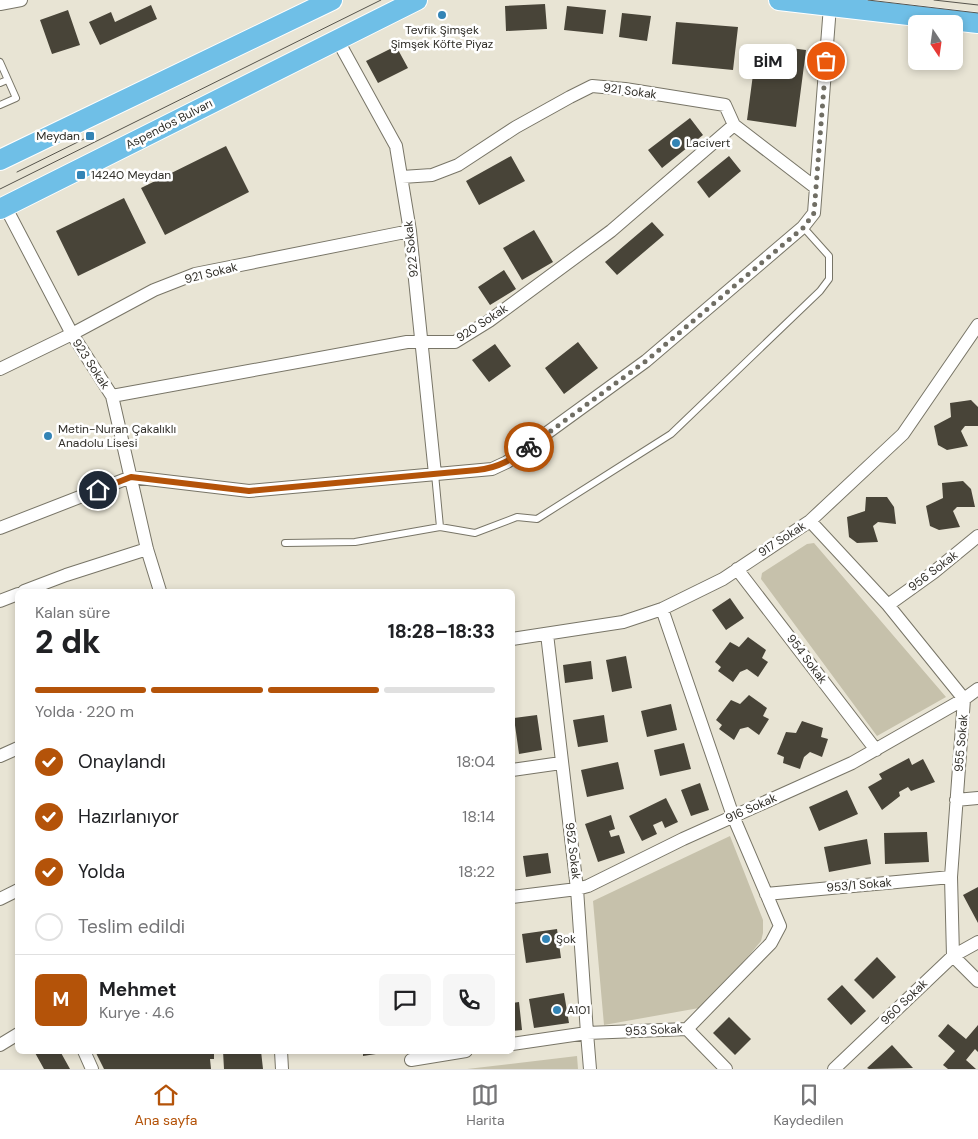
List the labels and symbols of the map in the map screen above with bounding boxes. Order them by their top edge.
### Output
marker: Tevfik Şimşek Şimşek Köfte Piyaz [436,9,448,21]
north arrow [908,15,962,70]
place label: Tevfik Şimşek Şimşek Köfte Piyaz [391,22,493,52]
pin [805,40,847,82]
callout: BİM [738,44,796,78]
street label: 921 Sokak [602,79,658,103]
street label: Aspendos Bulvarı [123,95,215,153]
place label: Meydan [36,128,80,144]
marker: Meydan [84,130,96,142]
place label: Lacivert [686,135,731,151]
marker: Lacivert [670,137,682,149]
place label: 14240 Meydan [91,167,171,183]
marker: 14240 Meydan [75,169,87,181]
street label: 922 Sokak [400,220,422,278]
street label: 921 Sokak [183,259,239,287]
street label: 920 Sokak [453,300,511,346]
street label: 923 Sokak [69,336,113,392]
place label: Metin-Nuran Çakalıklı Anadolu Lisesi [58,421,176,451]
courier [504,422,554,472]
marker: Metin-Nuran Çakalıklı Anadolu Lisesi [42,430,54,442]
pin [77,469,119,511]
street label: 917 Sokak [755,518,809,560]
street label: 956 Sokak [905,547,961,595]
street label: 954 Sokak [783,631,831,687]
street label: 955 Sokak [951,713,971,773]
street label: 916 Sokak [723,790,779,826]
street label: 952 Sokak [562,822,584,880]
street label: 953/1 Sokak [826,874,892,896]
place label: Şok [556,931,576,947]
marker: Şok [540,933,552,945]
street label: 960 Sokak [877,976,931,1028]
place label: A101 [567,1002,590,1018]
marker: A101 [551,1004,563,1016]
street label: 953 Sokak [625,1020,683,1040]

